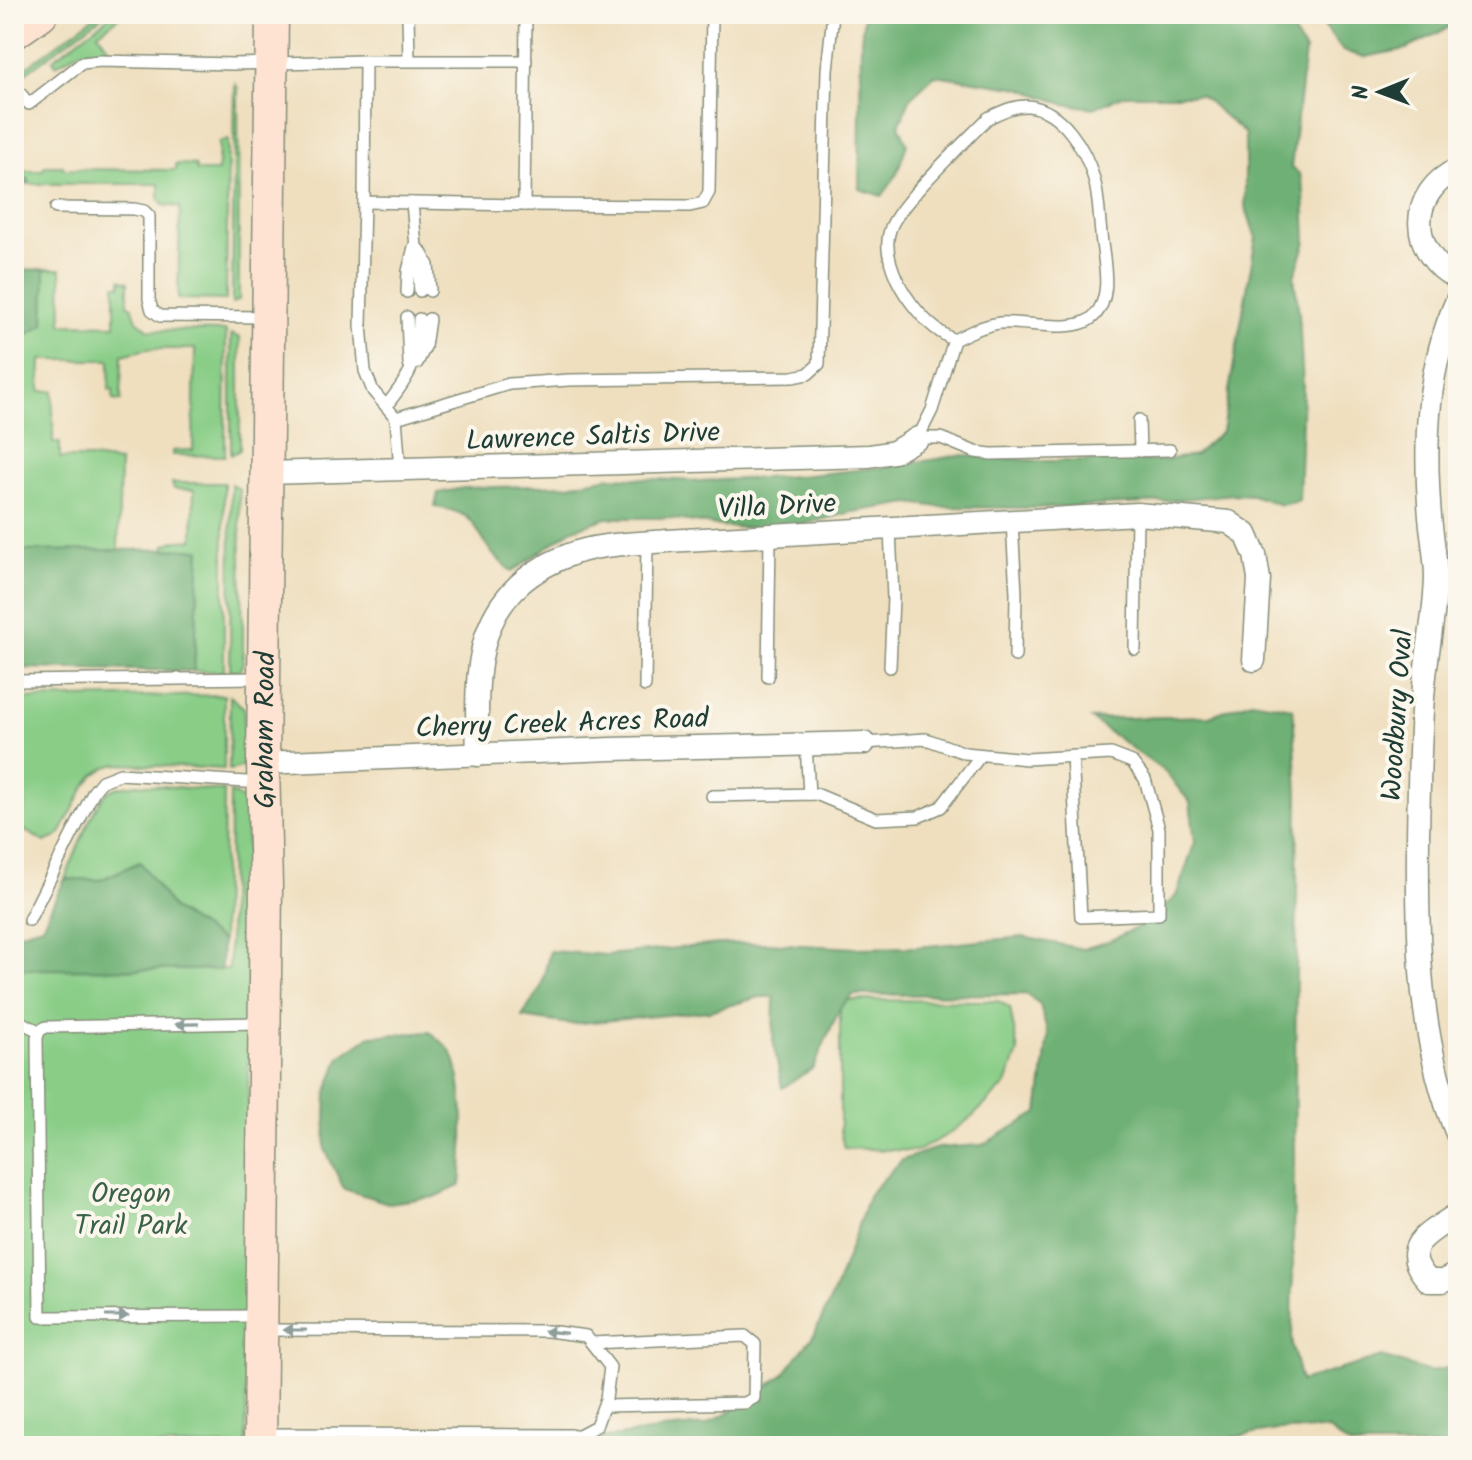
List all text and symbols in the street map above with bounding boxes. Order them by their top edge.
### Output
north arrow [1340,52,1420,132]
text: N [1345,85,1380,100]
street label: Lawrence Saltis Drive [465,411,721,464]
street label: Villa Drive [717,482,838,533]
street label: Woodbury Oval [1370,628,1427,803]
street label: Graham Road [243,650,289,809]
street label: Cherry Creek Acres Road [415,697,711,752]
one-way arrow [174,1018,199,1030]
park label: Oregon Trail Park [75,1172,188,1249]
one-way arrow [105,1310,130,1322]
one-way arrow [282,1324,307,1336]
one-way arrow [542,1326,567,1339]

